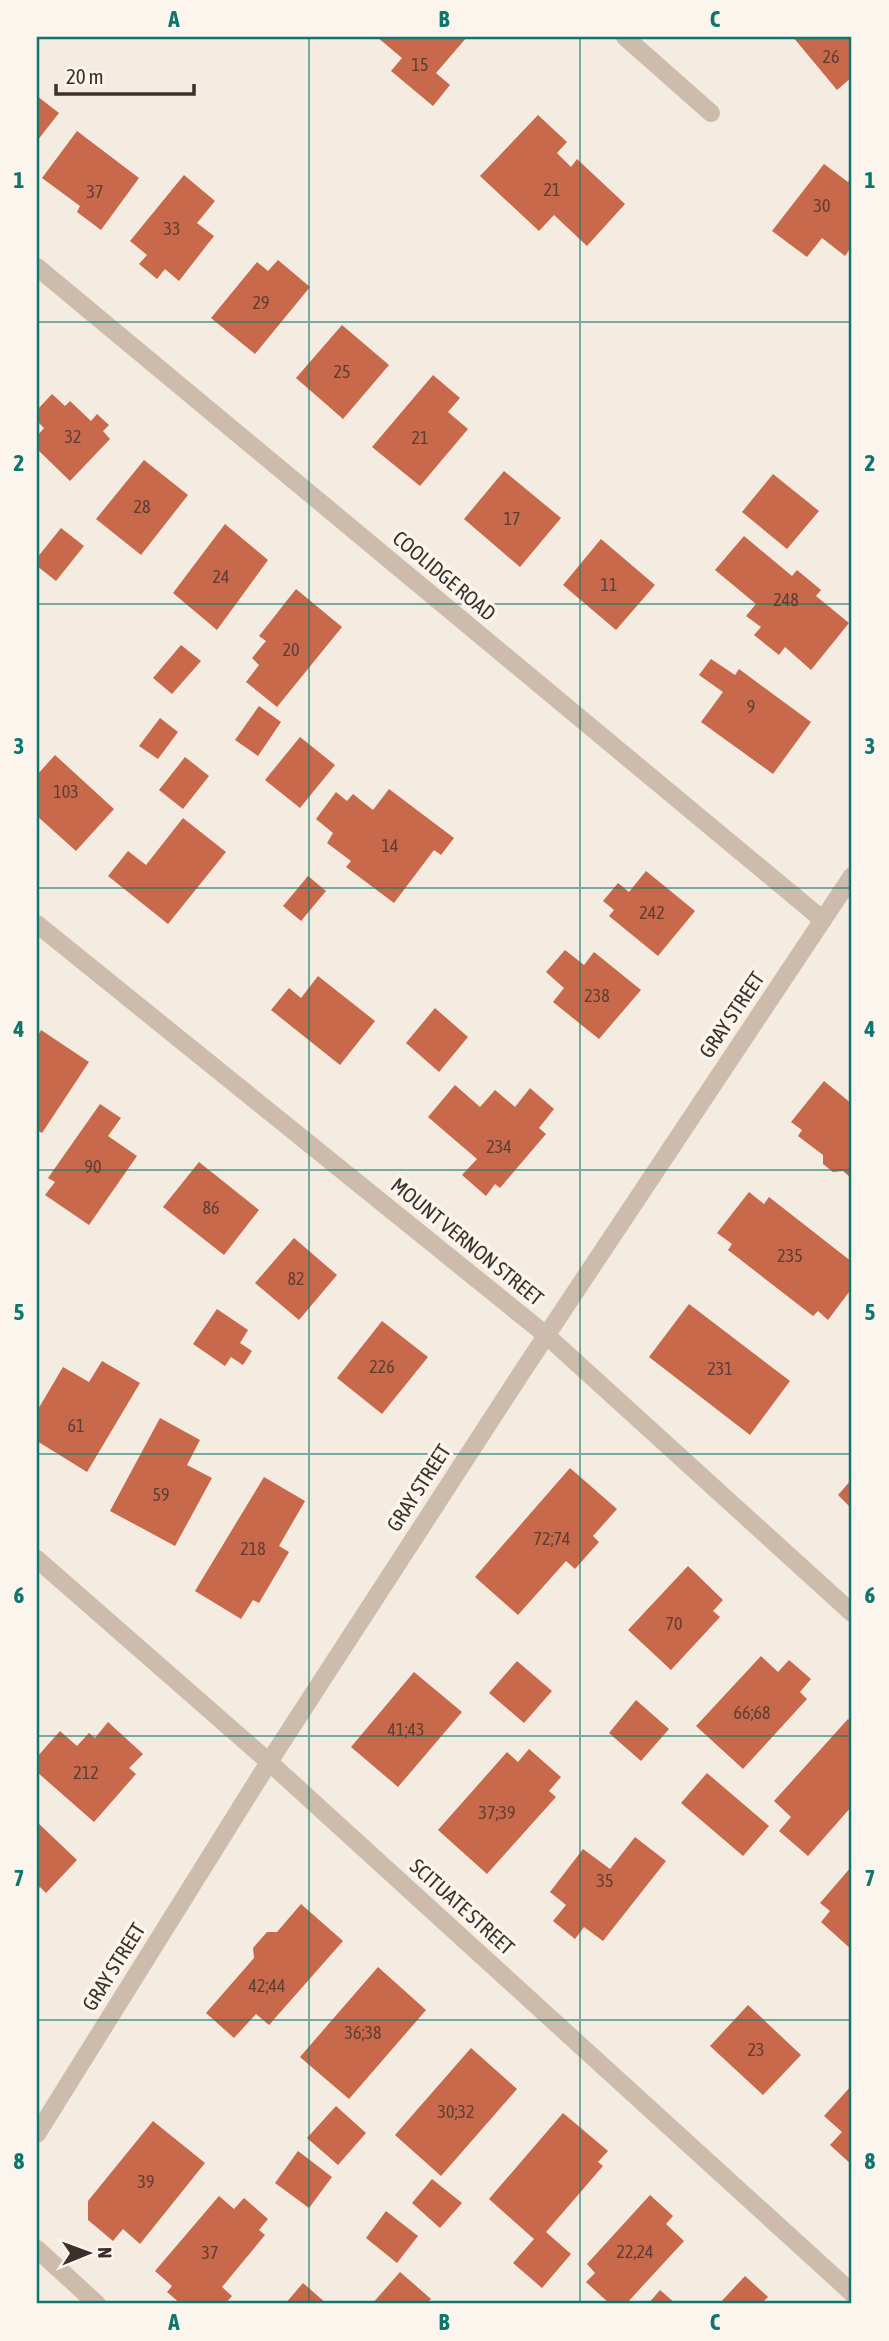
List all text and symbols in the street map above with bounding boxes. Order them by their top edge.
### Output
text: A [167,6,180,32]
text: B [439,6,450,32]
text: C [710,6,721,32]
house number: 26 [823,46,839,67]
scale bar [56,52,194,96]
house number: 15 [412,54,428,75]
text: 20 m [66,64,104,88]
text: 1 [14,167,25,193]
text: 1 [865,167,876,193]
house number: 21 [544,179,560,200]
house number: 37 [87,181,103,202]
house number: 30 [814,195,830,216]
house number: 33 [164,218,180,239]
house number: 29 [253,292,269,313]
house number: 25 [334,361,350,382]
house number: 32 [65,426,81,447]
house number: 21 [412,427,428,448]
text: 2 [14,450,24,476]
text: 2 [865,450,875,476]
house number: 28 [134,496,150,517]
house number: 17 [504,508,520,529]
street label: COOLIDGE ROAD [389,525,501,625]
house number: 24 [213,566,229,587]
house number: 11 [601,574,617,595]
house number: 248 [773,589,799,610]
house number: 20 [283,639,299,660]
house number: 9 [747,696,755,717]
text: 3 [14,733,24,759]
text: 3 [865,733,875,759]
house number: 103 [53,781,79,802]
house number: 14 [382,835,398,856]
house number: 242 [639,902,665,923]
street label: GRAY STREET [694,967,769,1062]
house number: 238 [584,985,610,1006]
text: 4 [13,1016,25,1042]
text: 4 [864,1016,876,1042]
house number: 234 [486,1136,512,1157]
house number: 90 [85,1156,101,1177]
street label: MOUNT VERNON STREET [387,1173,548,1310]
house number: 86 [203,1197,219,1218]
house number: 235 [777,1245,803,1266]
house number: 82 [288,1268,304,1289]
text: 5 [14,1299,25,1325]
text: 5 [865,1299,876,1325]
house number: 226 [369,1356,395,1377]
house number: 231 [707,1358,733,1379]
house number: 61 [68,1415,84,1436]
street label: GRAY STREET [381,1440,455,1535]
house number: 59 [153,1484,169,1505]
house number: 72;74 [533,1528,571,1549]
house number: 218 [240,1538,266,1559]
text: 6 [14,1582,25,1608]
text: 6 [865,1582,876,1608]
house number: 70 [666,1613,682,1634]
house number: 66;68 [733,1702,771,1723]
house number: 41;43 [387,1719,425,1740]
house number: 212 [73,1762,99,1783]
house number: 37;39 [478,1802,516,1823]
street label: SCITUATE STREET [406,1853,520,1959]
text: 7 [14,1865,24,1891]
text: 7 [865,1865,875,1891]
house number: 35 [597,1870,613,1891]
street label: GRAY STREET [77,1918,149,2015]
house number: 42;44 [248,1975,286,1996]
house number: 36;38 [344,2022,382,2043]
house number: 23 [748,2039,764,2060]
house number: 30;32 [437,2101,475,2122]
text: 8 [14,2148,25,2174]
text: 8 [865,2148,876,2174]
house number: 39 [138,2171,154,2192]
north arrow [52,2218,122,2288]
house number: 22,24 [616,2241,654,2262]
house number: 37 [202,2242,218,2263]
text: N [94,2247,116,2259]
text: A [167,2309,180,2335]
text: B [439,2309,450,2335]
text: C [710,2309,721,2335]

